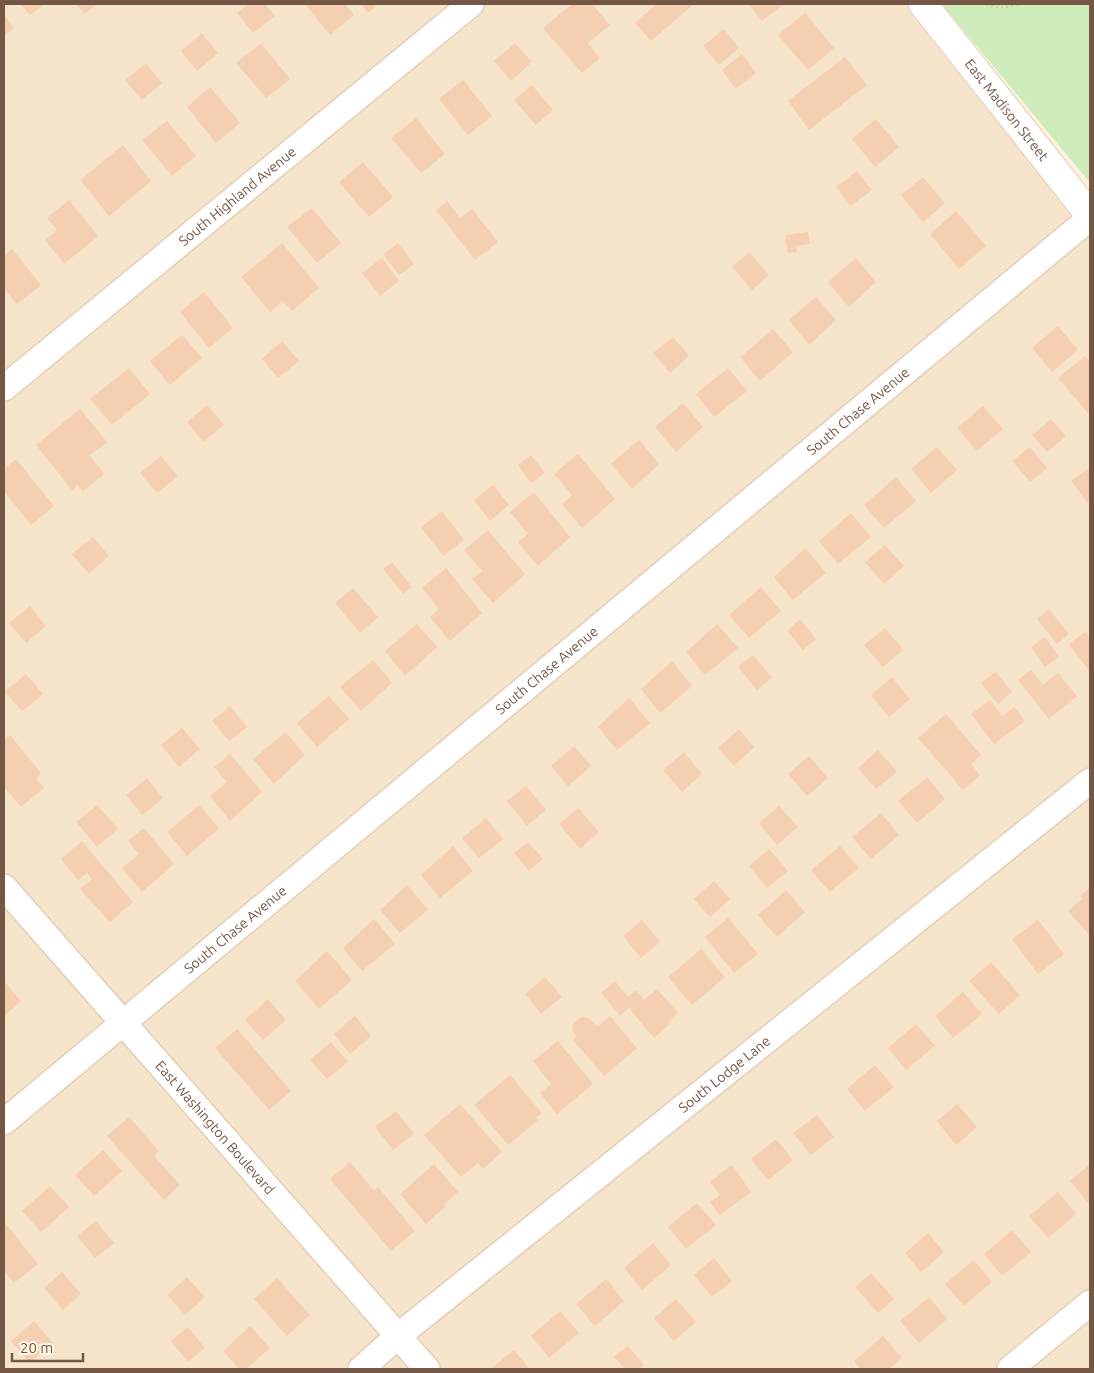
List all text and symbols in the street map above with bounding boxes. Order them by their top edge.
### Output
street label: East Madison Street [962,56,1052,164]
street label: South Highland Avenue [175,143,299,249]
street label: South Chase Avenue [803,364,912,458]
street label: South Chase Avenue [492,623,601,718]
street label: South Chase Avenue [181,882,290,977]
street label: South Lodge Lane [675,1033,773,1116]
street label: East Washington Boulevard [152,1058,278,1198]
scale bar [12,1330,84,1362]
text: 20 m [20,1339,53,1356]

